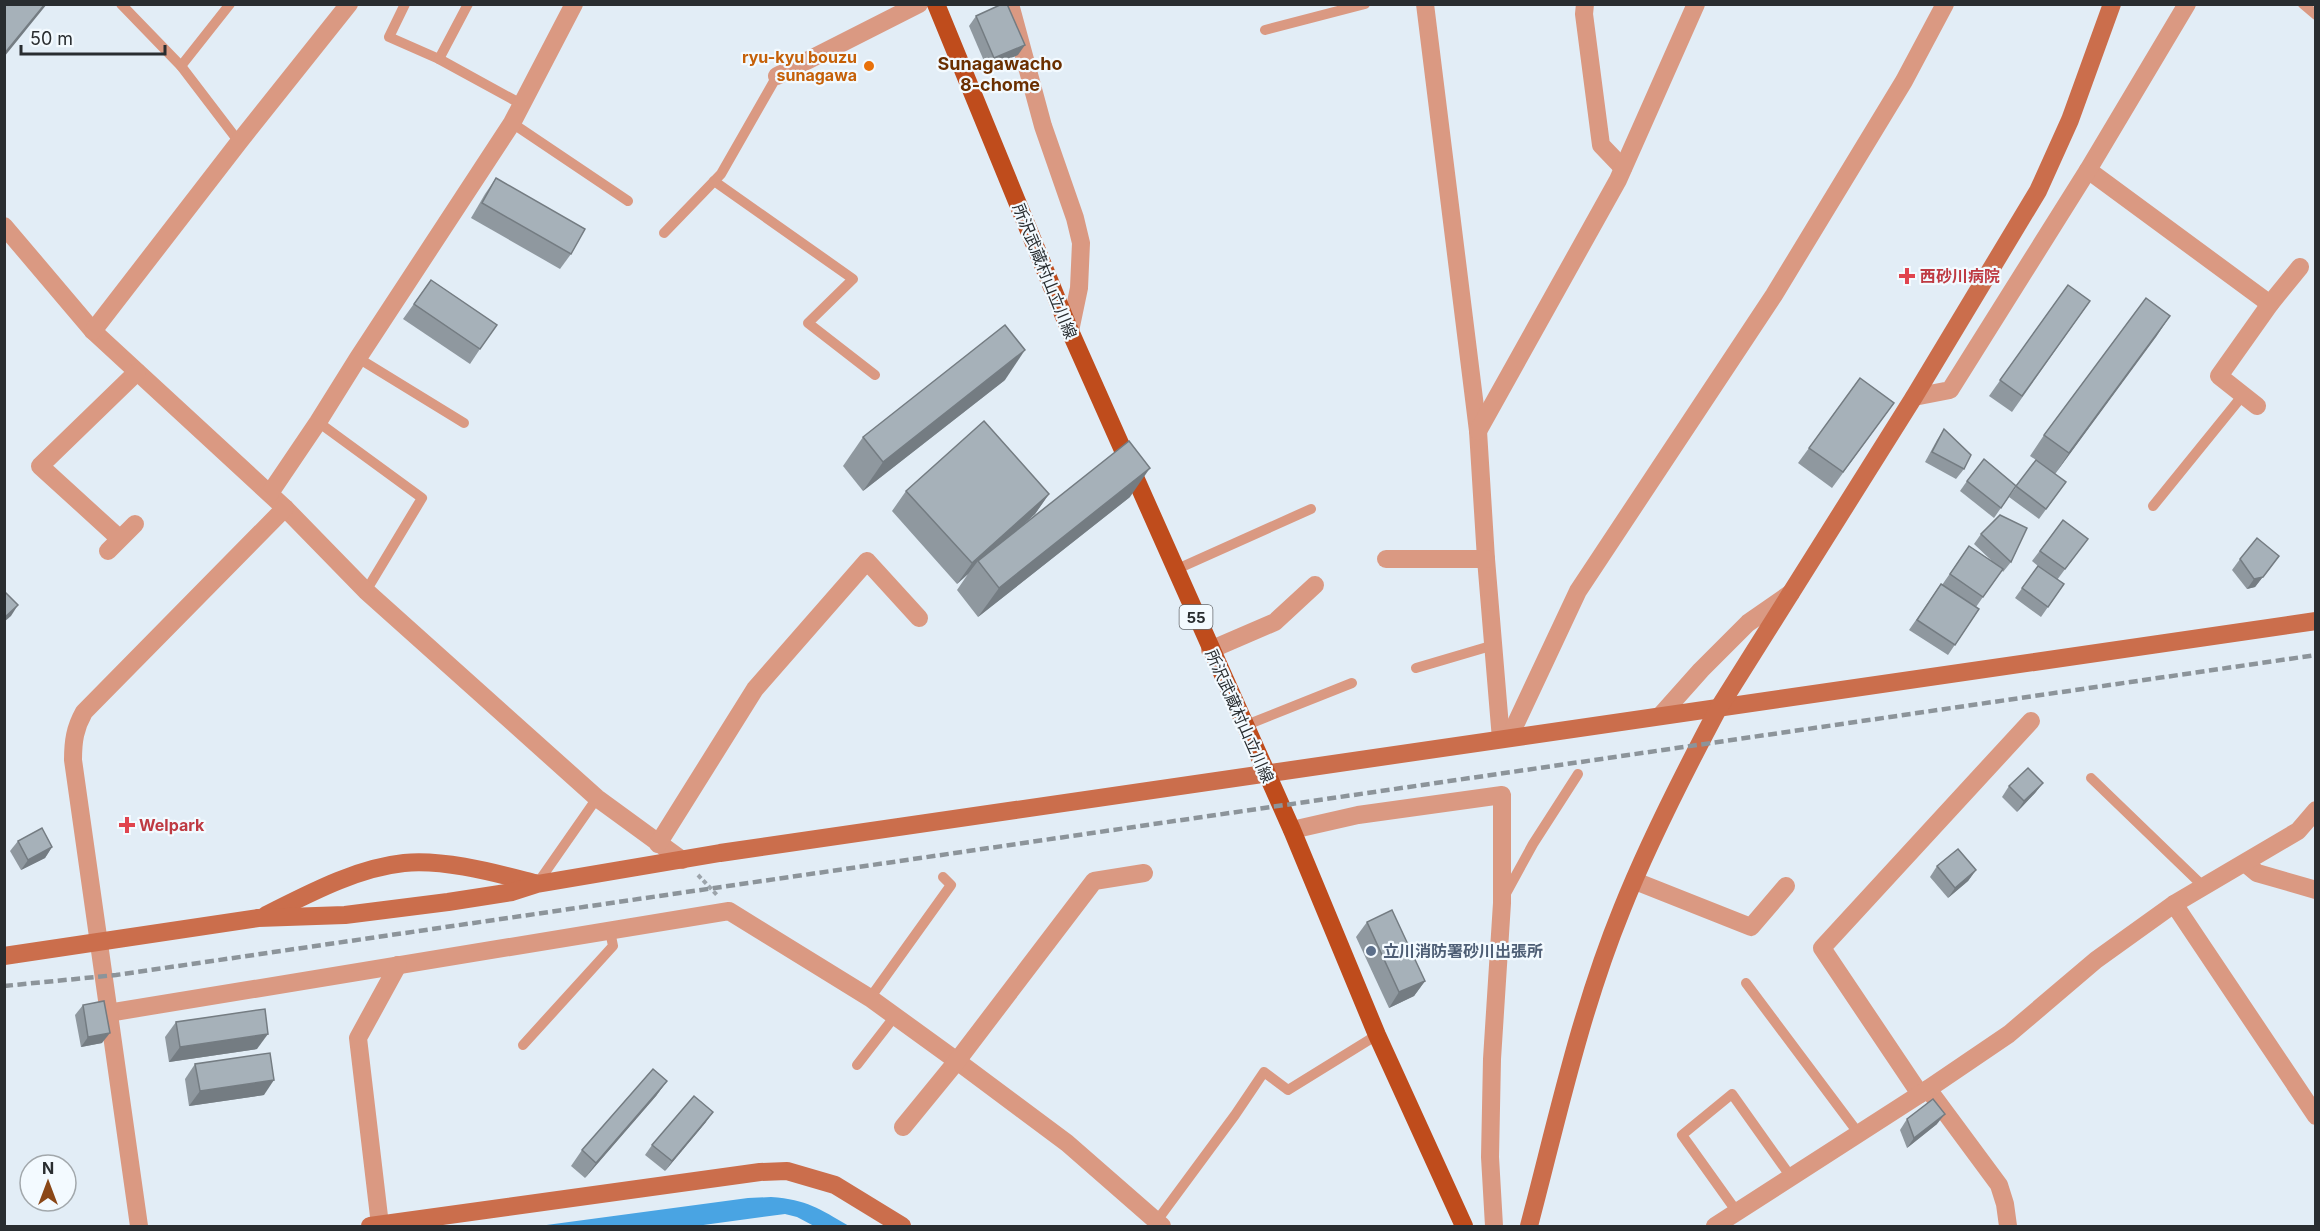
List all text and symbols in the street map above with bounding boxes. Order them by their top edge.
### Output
scale bar [21,18,165,56]
text: 50 m [30,28,73,49]
place label: ryu-kyu bouzu sunagawa [742,47,857,85]
district label: Sunagawacho 8-chome [937,53,1063,95]
marker: ryu-kyu bouzu sunagawa [862,59,876,73]
street label: 所沢武蔵村山立川線 [1009,200,1081,342]
place label: 西砂川病院 [1920,266,2000,286]
marker: 西砂川病院 [1898,267,1916,285]
road number: 55 [1180,605,1212,629]
street label: 所沢武蔵村山立川線 [1202,646,1278,786]
place label: Welpark [139,815,205,835]
marker: Welpark [120,818,134,832]
place label: 立川消防署砂川出張所 [1383,941,1543,961]
marker: 立川消防署砂川出張所 [1364,944,1378,958]
north arrow [18,1153,78,1213]
text: N [42,1158,54,1178]

